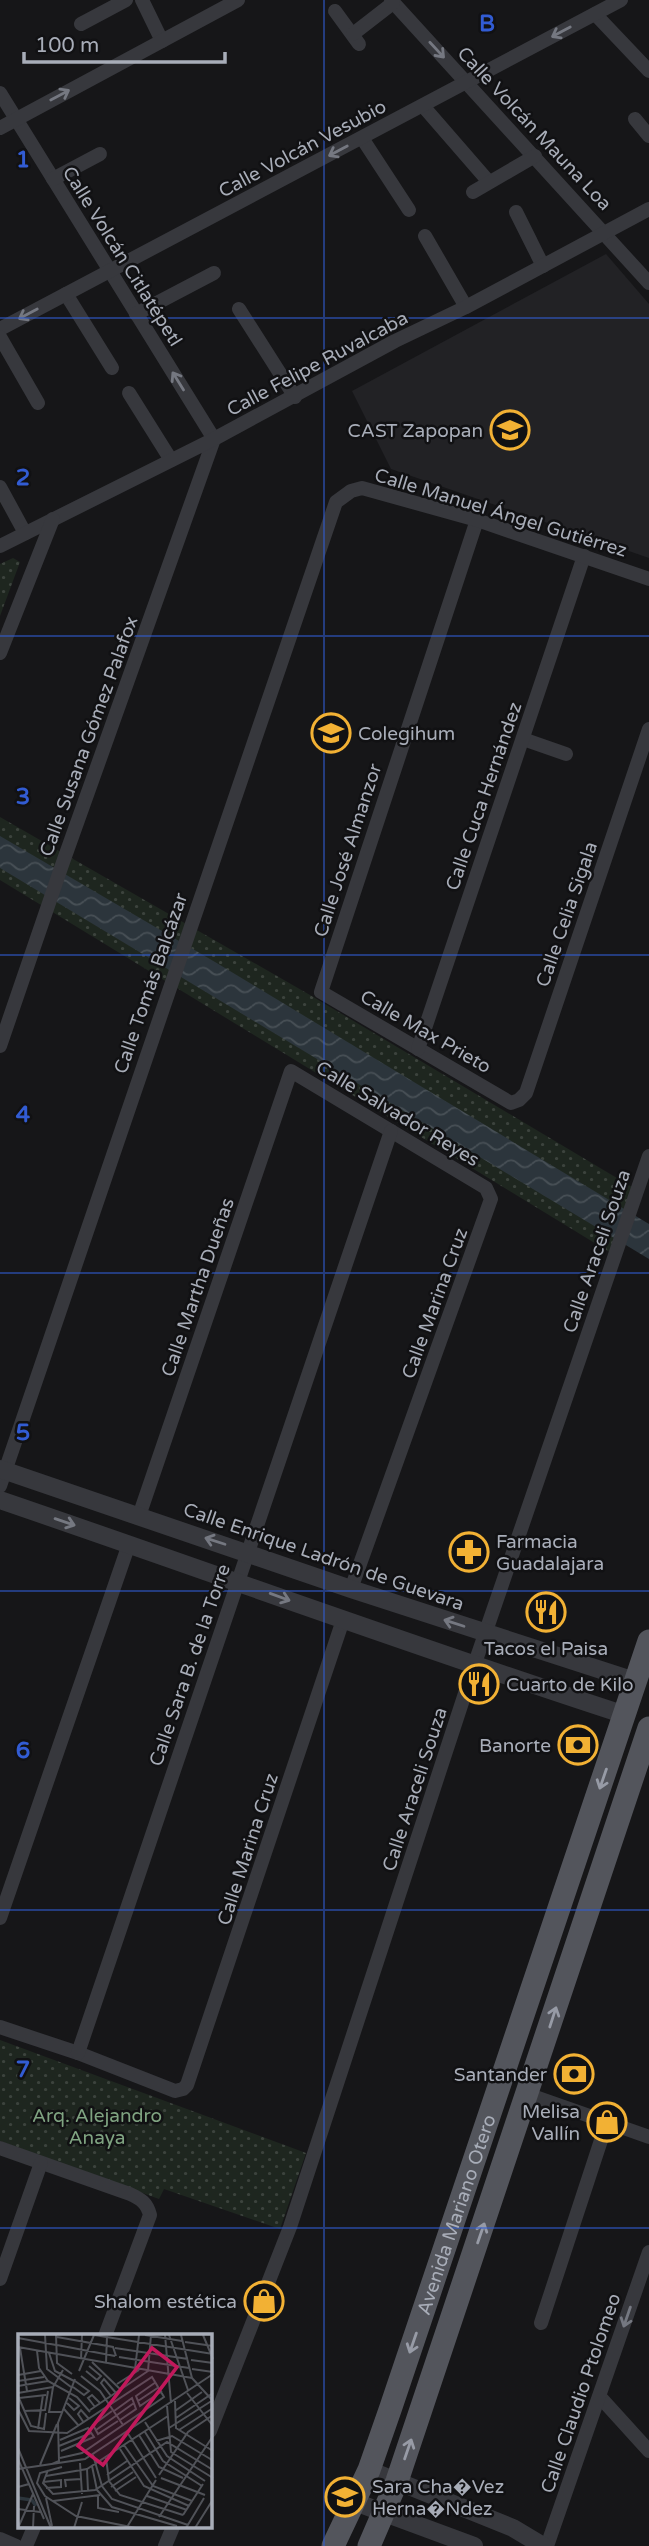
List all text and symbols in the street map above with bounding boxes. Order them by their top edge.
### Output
text: B [479,10,495,38]
scale bar [24,21,226,65]
one-way arrow [551,26,571,40]
text: 100 m [35,33,99,58]
one-way arrow [429,41,445,59]
street label: Calle Volcán Mauna Loa [453,42,616,215]
one-way arrow [49,88,70,102]
street label: Calle Volcán Vesubio [215,95,390,202]
one-way arrow [328,144,349,158]
text: 1 [16,146,30,174]
street label: Calle Volcán Citlatépetl [58,163,187,350]
one-way arrow [19,307,39,321]
street label: Calle Felipe Ruvalcaba [223,307,412,421]
one-way arrow [170,372,184,392]
school or university icon: CAST Zapopan [489,409,531,451]
place label: CAST Zapopan [348,420,483,442]
street label: Calle Manuel Ángel Gutiérrez [372,463,630,562]
text: 2 [16,464,30,492]
street label: Calle Susana Gómez Palafox [35,613,143,859]
street label: Calle Cuca Hernández [441,699,526,893]
school or university icon: Colegihum [310,712,352,754]
place label: Colegihum [358,723,455,745]
street label: Calle José Almanzor [310,760,387,940]
text: 3 [16,783,30,811]
street label: Calle Celia Sigala [532,839,602,990]
street label: Calle Tomás Balcázar [110,889,192,1077]
street label: Calle Max Prieto [356,985,495,1078]
street label: Calle Salvador Reyes [312,1056,483,1171]
text: 4 [16,1101,31,1129]
street label: Calle Araceli Souza [559,1167,635,1336]
street label: Calle Martha Dueñas [157,1195,239,1380]
street label: Calle Marina Cruz [397,1225,472,1382]
text: 5 [16,1419,30,1447]
street label: Calle Enrique Ladrón de Guevara [180,1498,467,1615]
one-way arrow [53,1517,75,1529]
pharmacy icon: Farmacia Guadalajara [448,1531,490,1573]
place label: Farmacia Guadalajara [496,1531,604,1575]
one-way arrow [205,1534,227,1546]
street label: Calle Sara B. de la Torre [145,1561,235,1769]
one-way arrow [268,1591,290,1604]
restaurant icon: Tacos el Paisa [525,1591,567,1633]
one-way arrow [443,1615,465,1628]
place label: Tacos el Paisa [484,1638,608,1660]
restaurant icon: Cuarto de Kilo [458,1663,500,1705]
place label: Cuarto de Kilo [506,1674,634,1696]
street label: Calle Araceli Souza [378,1704,452,1874]
bank icon: Banorte [557,1724,599,1766]
place label: Banorte [479,1735,551,1757]
text: 6 [16,1737,30,1765]
one-way arrow [596,1768,608,1790]
street label: Calle Marina Cruz [213,1770,283,1928]
one-way arrow [548,2007,560,2029]
bank icon: Santander [553,2053,595,2095]
text: 7 [16,2056,30,2084]
place label: Santander [454,2064,548,2086]
place label: Melisa Vallín [522,2101,580,2145]
shop icon: Melisa Vallín [586,2101,628,2143]
park label: Arq. Alejandro Anaya [32,2105,162,2149]
street label: Avenida Mariano Otero [413,2112,501,2318]
one-way arrow [475,2222,488,2244]
shop icon: Shalom estética [243,2280,285,2322]
place label: Shalom estética [94,2291,237,2313]
street label: Calle Claudio Ptolomeo [536,2291,626,2496]
one-way arrow [620,2306,633,2328]
one-way arrow [406,2332,419,2354]
inset map [18,2334,212,2528]
one-way arrow [403,2438,415,2460]
school or university icon: Sara Cha�Vez Herna�Ndez [324,2476,366,2518]
place label: Sara Cha�Vez Herna�Ndez [372,2476,504,2520]

